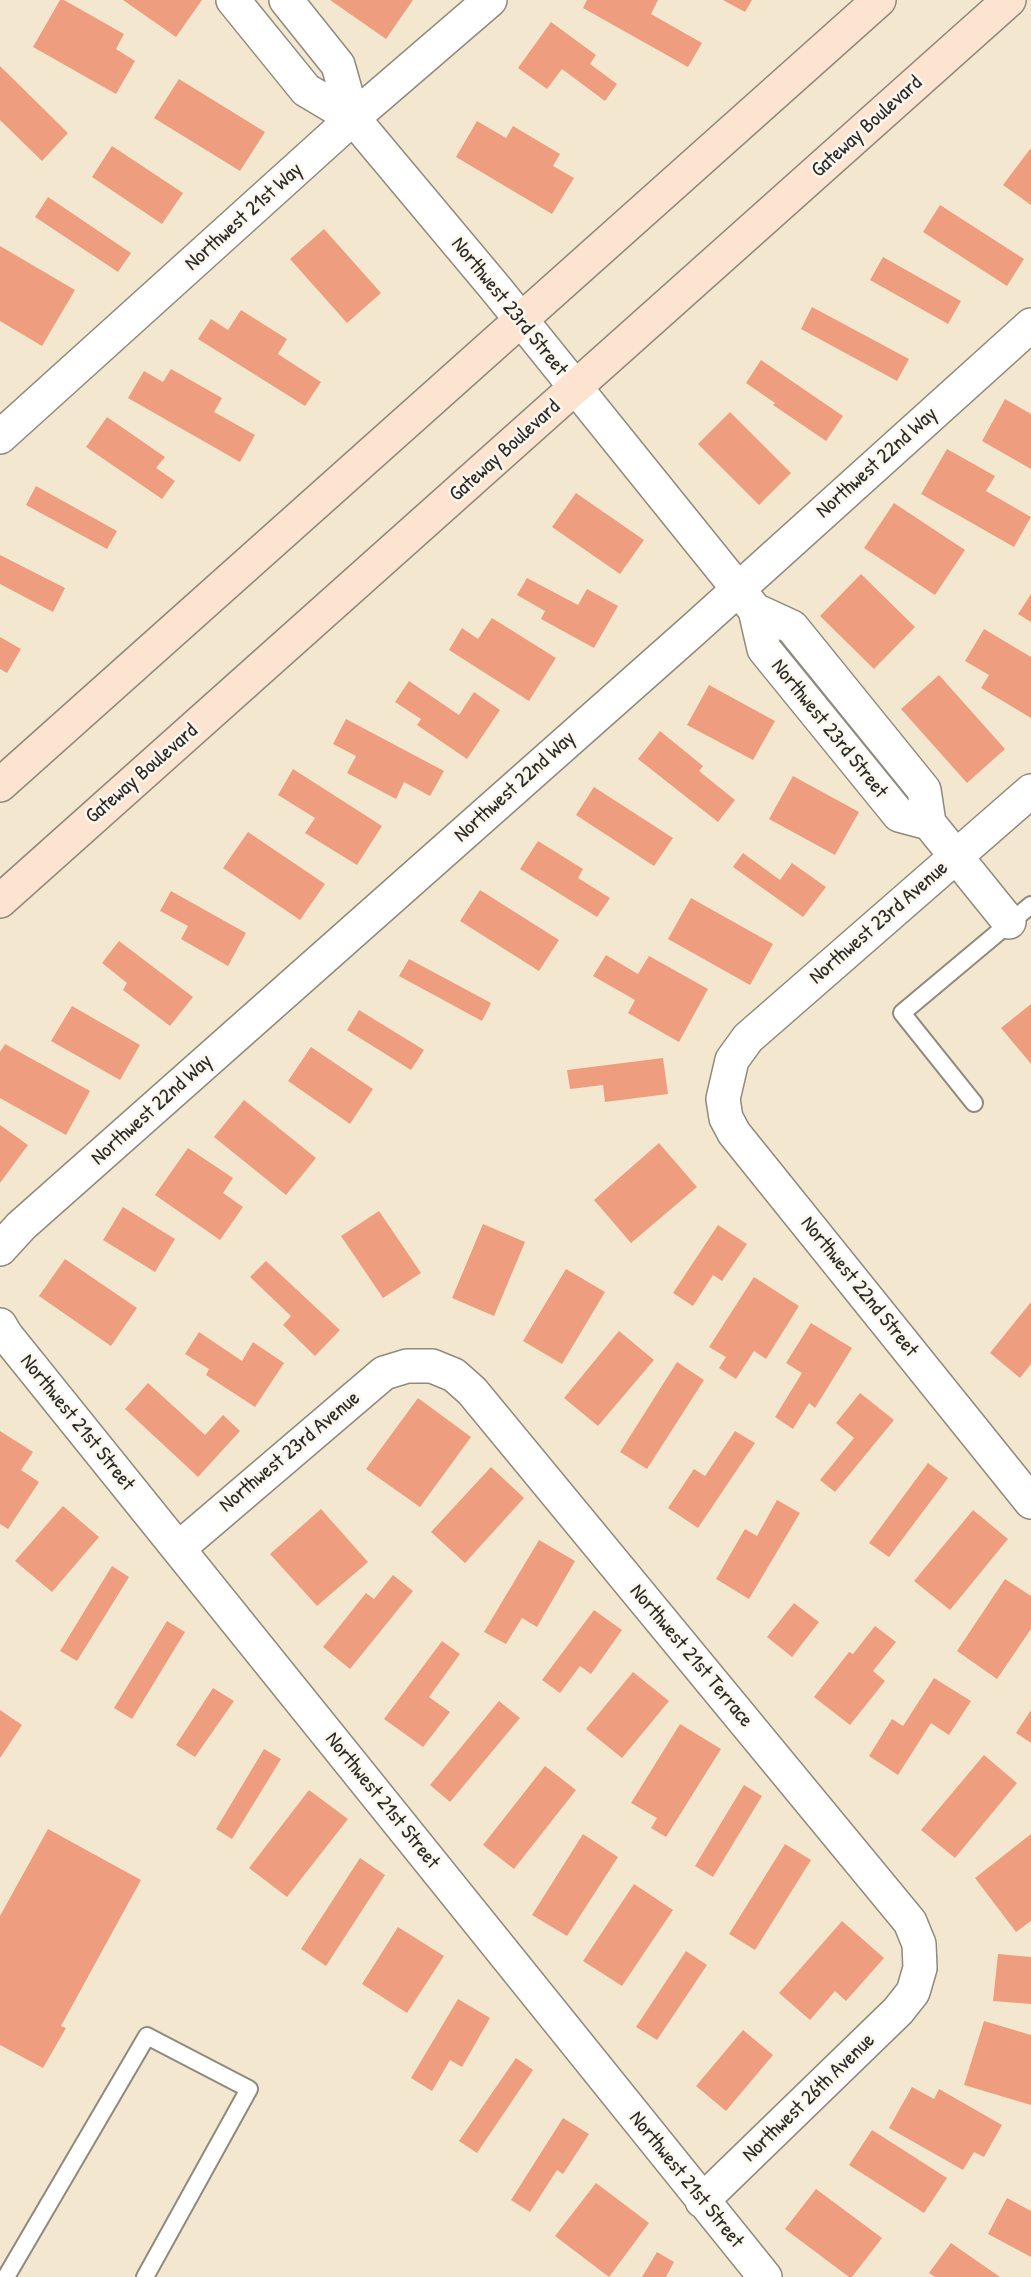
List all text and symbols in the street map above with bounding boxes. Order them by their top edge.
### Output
street label: Gateway Boulevard [807,71,927,183]
street label: Northwest 21st Way [180,158,308,276]
street label: Northwest 23rd Street [445,233,573,381]
street label: Gateway Boulevard [445,395,565,507]
street label: Northwest 22nd Way [811,402,943,524]
street label: Northwest 23rd Street [765,655,893,803]
street label: Gateway Boulevard [81,719,203,829]
street label: Northwest 22nd Way [449,726,581,848]
street label: Northwest 23rd Avenue [804,856,954,990]
street label: Northwest 22nd Way [86,1049,218,1171]
street label: Northwest 22nd Street [795,1212,923,1362]
street label: Northwest 21st Street [14,1350,140,1496]
street label: Northwest 23rd Avenue [215,1386,365,1518]
street label: Northwest 21st Terrace [624,1579,758,1733]
street label: Northwest 21st Street [319,1728,445,1874]
street label: Northwest 26th Avenue [738,2028,880,2168]
street label: Northwest 21st Street [623,2107,749,2253]

